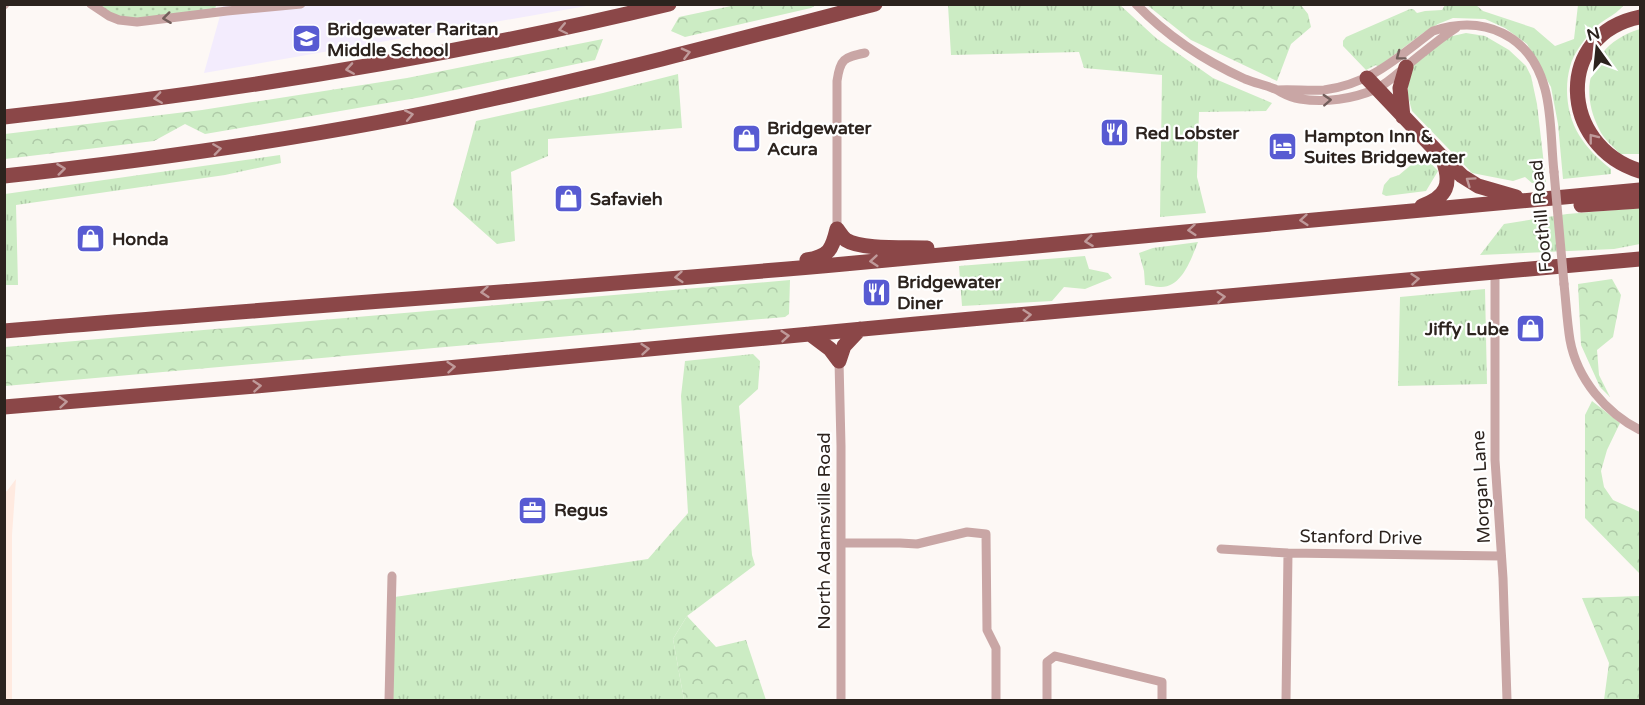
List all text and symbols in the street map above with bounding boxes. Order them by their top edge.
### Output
one-way arrow [162,11,172,24]
place label: Bridgewater Raritan Middle School [327,18,498,61]
north arrow [1567,18,1627,78]
one-way arrow [558,22,568,35]
school or university icon: Bridgewater Raritan Middle School [290,23,322,55]
text: N [1585,23,1602,46]
one-way arrow [680,48,691,60]
one-way arrow [1396,48,1407,59]
one-way arrow [346,63,355,75]
one-way arrow [153,92,162,104]
one-way arrow [1322,94,1331,107]
one-way arrow [404,109,414,122]
place label: Bridgewater Acura [767,117,873,160]
restaurant icon: Red Lobster [1098,117,1130,149]
shop icon: Bridgewater Acura [730,122,762,154]
place label: Red Lobster [1135,122,1240,144]
place label: Hampton Inn & Suites Bridgewater [1304,125,1466,168]
hotel icon: Hampton Inn & Suites Bridgewater [1267,130,1299,162]
one-way arrow [1590,134,1601,145]
one-way arrow [212,143,222,155]
street label: Foothill Road [1525,159,1557,273]
one-way arrow [56,164,66,176]
one-way arrow [1465,177,1476,188]
shop icon: Safavieh [553,183,585,215]
place label: Safavieh [590,188,663,210]
one-way arrow [1299,213,1308,226]
shop icon: Honda [75,223,107,255]
one-way arrow [1187,223,1196,236]
place label: Honda [112,228,169,250]
one-way arrow [1084,234,1093,247]
one-way arrow [869,254,878,267]
one-way arrow [675,270,684,283]
place label: Bridgewater Diner [897,271,1003,314]
one-way arrow [1411,273,1420,286]
restaurant icon: Bridgewater Diner [860,276,892,308]
one-way arrow [480,286,489,299]
one-way arrow [1216,291,1226,304]
one-way arrow [1022,309,1031,322]
shop icon: Jiffy Lube [1514,313,1546,345]
place label: Jiffy Lube [1424,318,1509,340]
one-way arrow [780,330,789,343]
one-way arrow [641,343,650,356]
one-way arrow [447,361,456,374]
one-way arrow [253,380,262,393]
one-way arrow [58,396,67,409]
street label: Morgan Lane [1467,430,1495,544]
street label: North Adamsville Road [813,432,835,630]
office icon: Regus [517,494,549,526]
place label: Regus [554,499,608,521]
street label: Stanford Drive [1299,525,1423,549]

